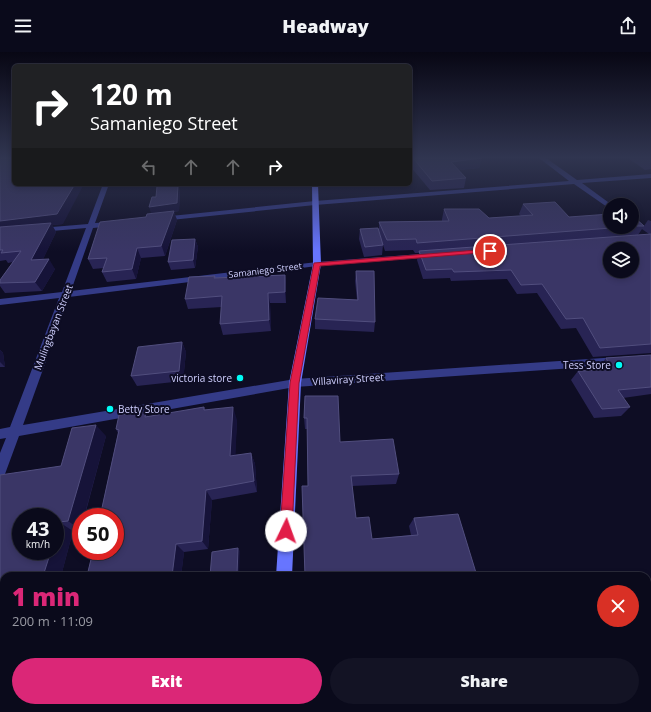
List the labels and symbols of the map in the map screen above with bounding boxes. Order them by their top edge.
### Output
pin [473,234,507,268]
street label: Samaniego Street [228,259,302,281]
street label: Mulingbayan Street [30,282,76,372]
place label: Tess Store [563,358,611,372]
marker: Tess Store [614,360,624,370]
street label: Villaviray Street [312,369,385,388]
place label: victoria store [171,371,232,385]
marker: victoria store [235,373,245,383]
place label: Betty Store [118,402,170,416]
marker: Betty Store [105,404,115,414]
speed limit sign: 50 [72,508,124,560]
position arrow [265,510,307,552]

